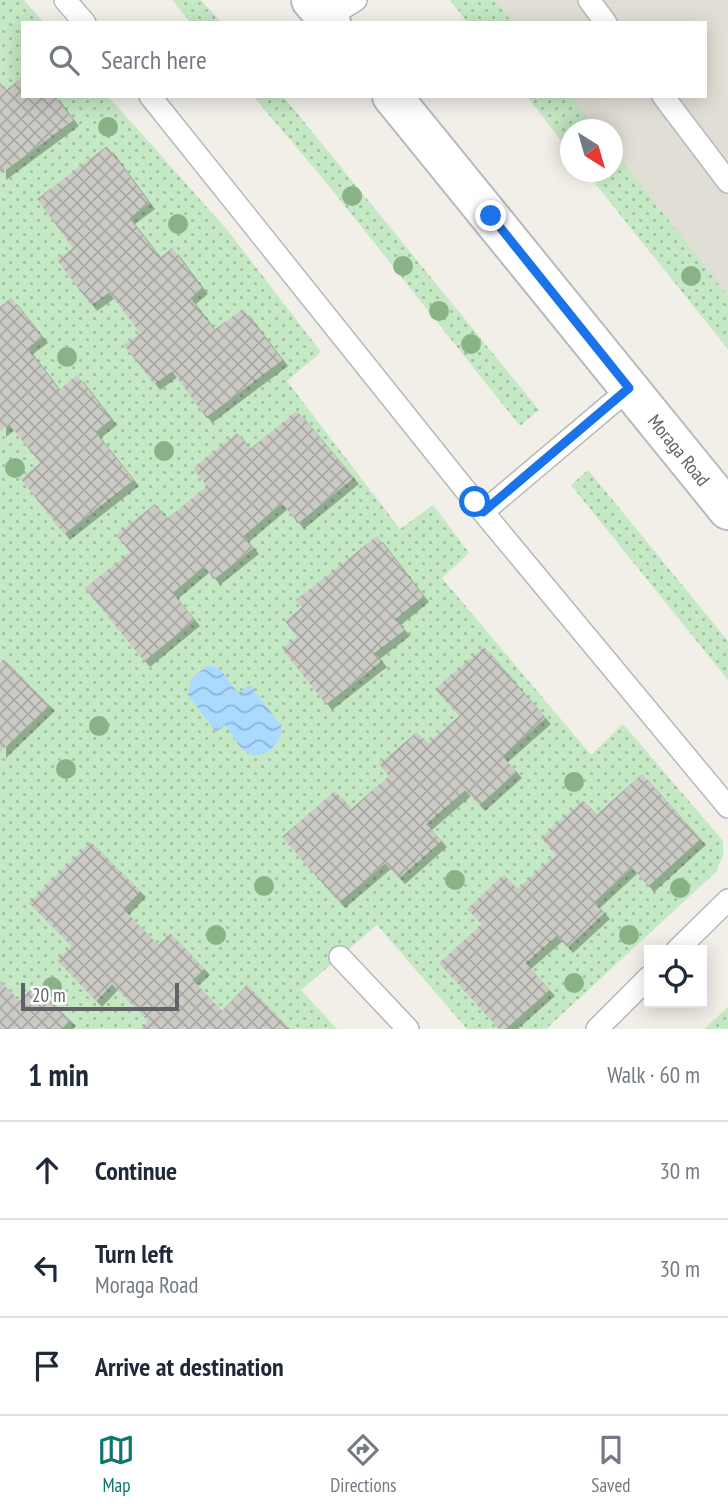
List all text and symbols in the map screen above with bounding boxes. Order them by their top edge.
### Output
search box [21,21,707,98]
icon: search [45,41,83,79]
text: Search here [101,43,207,76]
north arrow [560,119,623,182]
route end [475,200,506,231]
street label: Moraga Road [643,409,715,491]
route start [459,486,490,517]
map controls [644,945,707,1008]
button: locate [644,945,707,1008]
scale bar [21,980,178,1012]
text: 20 m [32,983,66,1007]
text: 1 min [28,1055,89,1094]
text: Walk · 60 m [607,1060,700,1089]
icon: ahead [28,1151,66,1189]
text: Continue [95,1154,177,1187]
text: 30 m [659,1156,700,1185]
text: Turn left [95,1237,173,1270]
icon: left [28,1249,66,1287]
text: 30 m [659,1254,700,1283]
text: Moraga Road [95,1270,198,1299]
icon: arrive [28,1347,66,1385]
text: Arrive at destination [95,1350,284,1383]
tab: Map [97,1431,135,1497]
tab: Directions [330,1431,396,1497]
tab: Saved [591,1431,631,1497]

